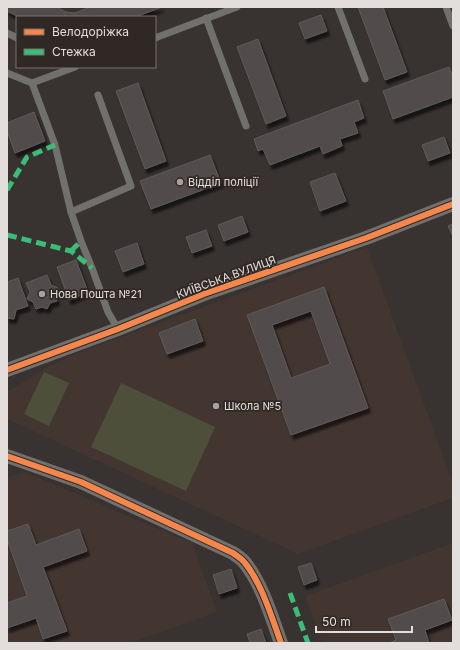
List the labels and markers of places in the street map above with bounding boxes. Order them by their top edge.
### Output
place label: Відділ поліції [188,175,259,189]
marker: Відділ поліції [175,177,185,187]
place label: Нова Пошта №21 [50,287,142,301]
marker: Нова Пошта №21 [37,289,47,299]
place label: Школа №5 [224,399,281,413]
marker: Школа №5 [211,401,221,411]

